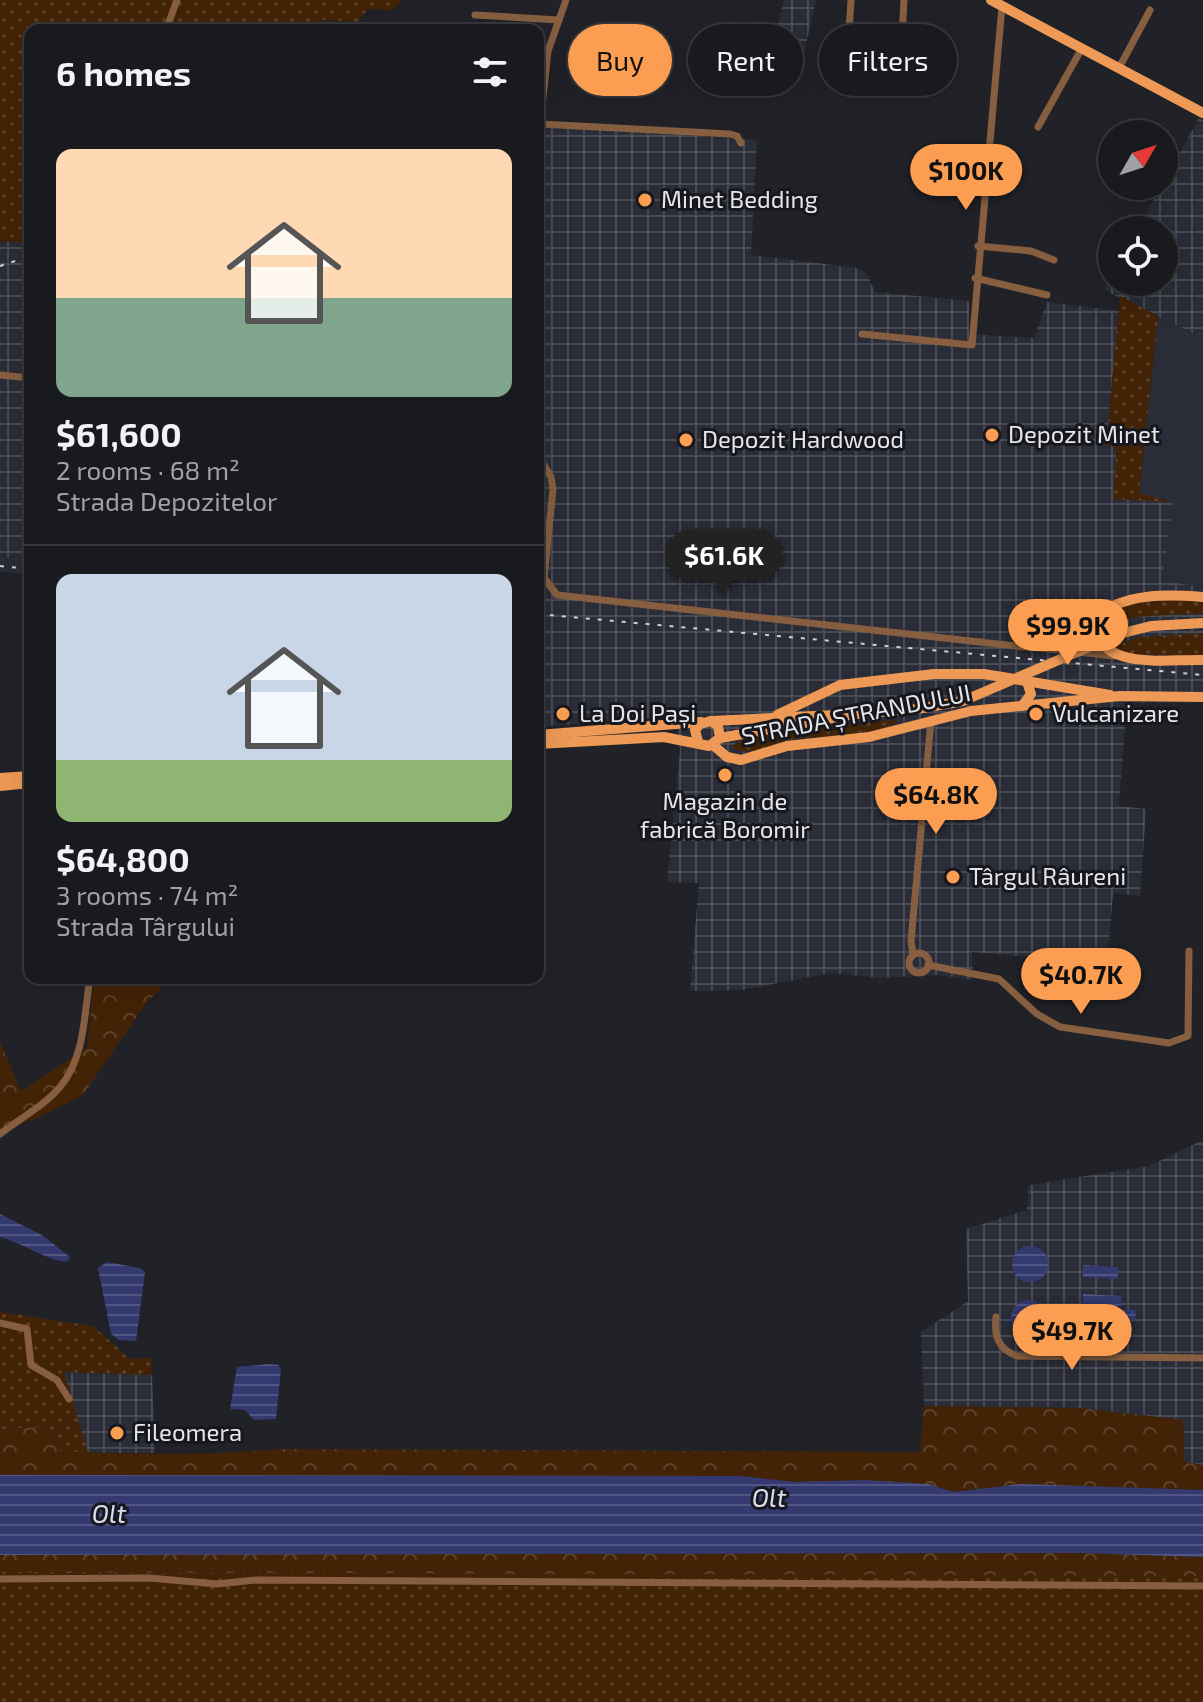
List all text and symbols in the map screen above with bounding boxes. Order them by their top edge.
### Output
chip: Buy [568,24,672,96]
chip: Rent [688,24,803,96]
chip: Filters [819,24,957,96]
icon: filters [468,50,512,94]
text: 6 homes [56,52,191,93]
north arrow [1098,120,1178,200]
map controls [1098,120,1178,296]
pin: $100K [910,144,1022,212]
text: $100K [928,154,1004,185]
place label: Minet Bedding [661,184,818,213]
marker: Minet Bedding [636,191,654,209]
icon: home [212,201,356,345]
button: locate [1098,216,1178,296]
text: $61,600 [56,413,182,454]
place label: Depozit Minet [1008,419,1160,448]
place label: Depozit Hardwood [702,424,904,453]
marker: Depozit Minet [983,426,1001,444]
marker: Depozit Hardwood [677,431,695,449]
text: 2 rooms · 68 m² [56,454,240,485]
text: Strada Depozitelor [56,485,278,516]
pin: $61.6K [659,529,789,597]
text: $61.6K [684,539,764,570]
pin: $99.9K [1003,599,1133,667]
text: $99.9K [1026,609,1110,640]
icon: home [212,626,356,770]
street label: STRADA ȘTRANDULUI [739,677,973,752]
place label: La Doi Pași [579,698,696,729]
place label: Vulcanizare [1052,698,1179,727]
marker: La Doi Pași [554,705,572,723]
marker: Vulcanizare [1027,705,1045,723]
marker: Magazin de fabrică Boromir [716,766,734,784]
pin: $64.8K [871,768,1001,836]
text: $64.8K [893,778,979,809]
place label: Magazin de fabrică Boromir [640,786,810,843]
text: $64,800 [56,838,190,879]
place label: Târgul Râureni [969,861,1126,890]
marker: Târgul Râureni [944,868,962,886]
text: 3 rooms · 74 m² [56,879,238,910]
text: Strada Târgului [56,910,235,941]
pin: $40.7K [1016,948,1146,1016]
text: $40.7K [1039,958,1123,989]
pin: $49.7K [1007,1304,1137,1372]
text: $49.7K [1031,1314,1113,1345]
place label: Fileomera [133,1417,242,1446]
marker: Fileomera [108,1424,126,1442]
water label: Olt [752,1481,786,1512]
water label: Olt [92,1497,126,1528]

